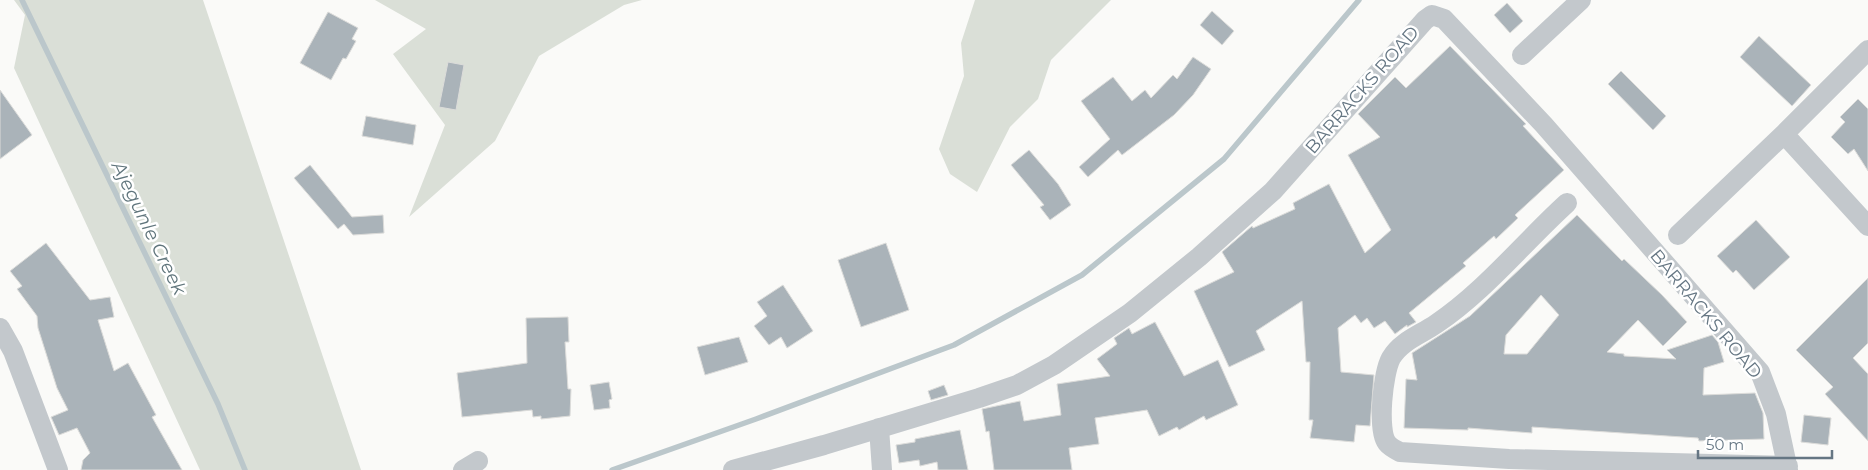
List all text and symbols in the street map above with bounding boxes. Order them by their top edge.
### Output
street label: BARRACKS ROAD [1301,22,1423,158]
water label: Ajegunle Creek [106,157,192,299]
street label: BARRACKS ROAD [1646,245,1766,383]
scale bar [1698,428,1832,460]
text: 50 m [1706,435,1744,454]

